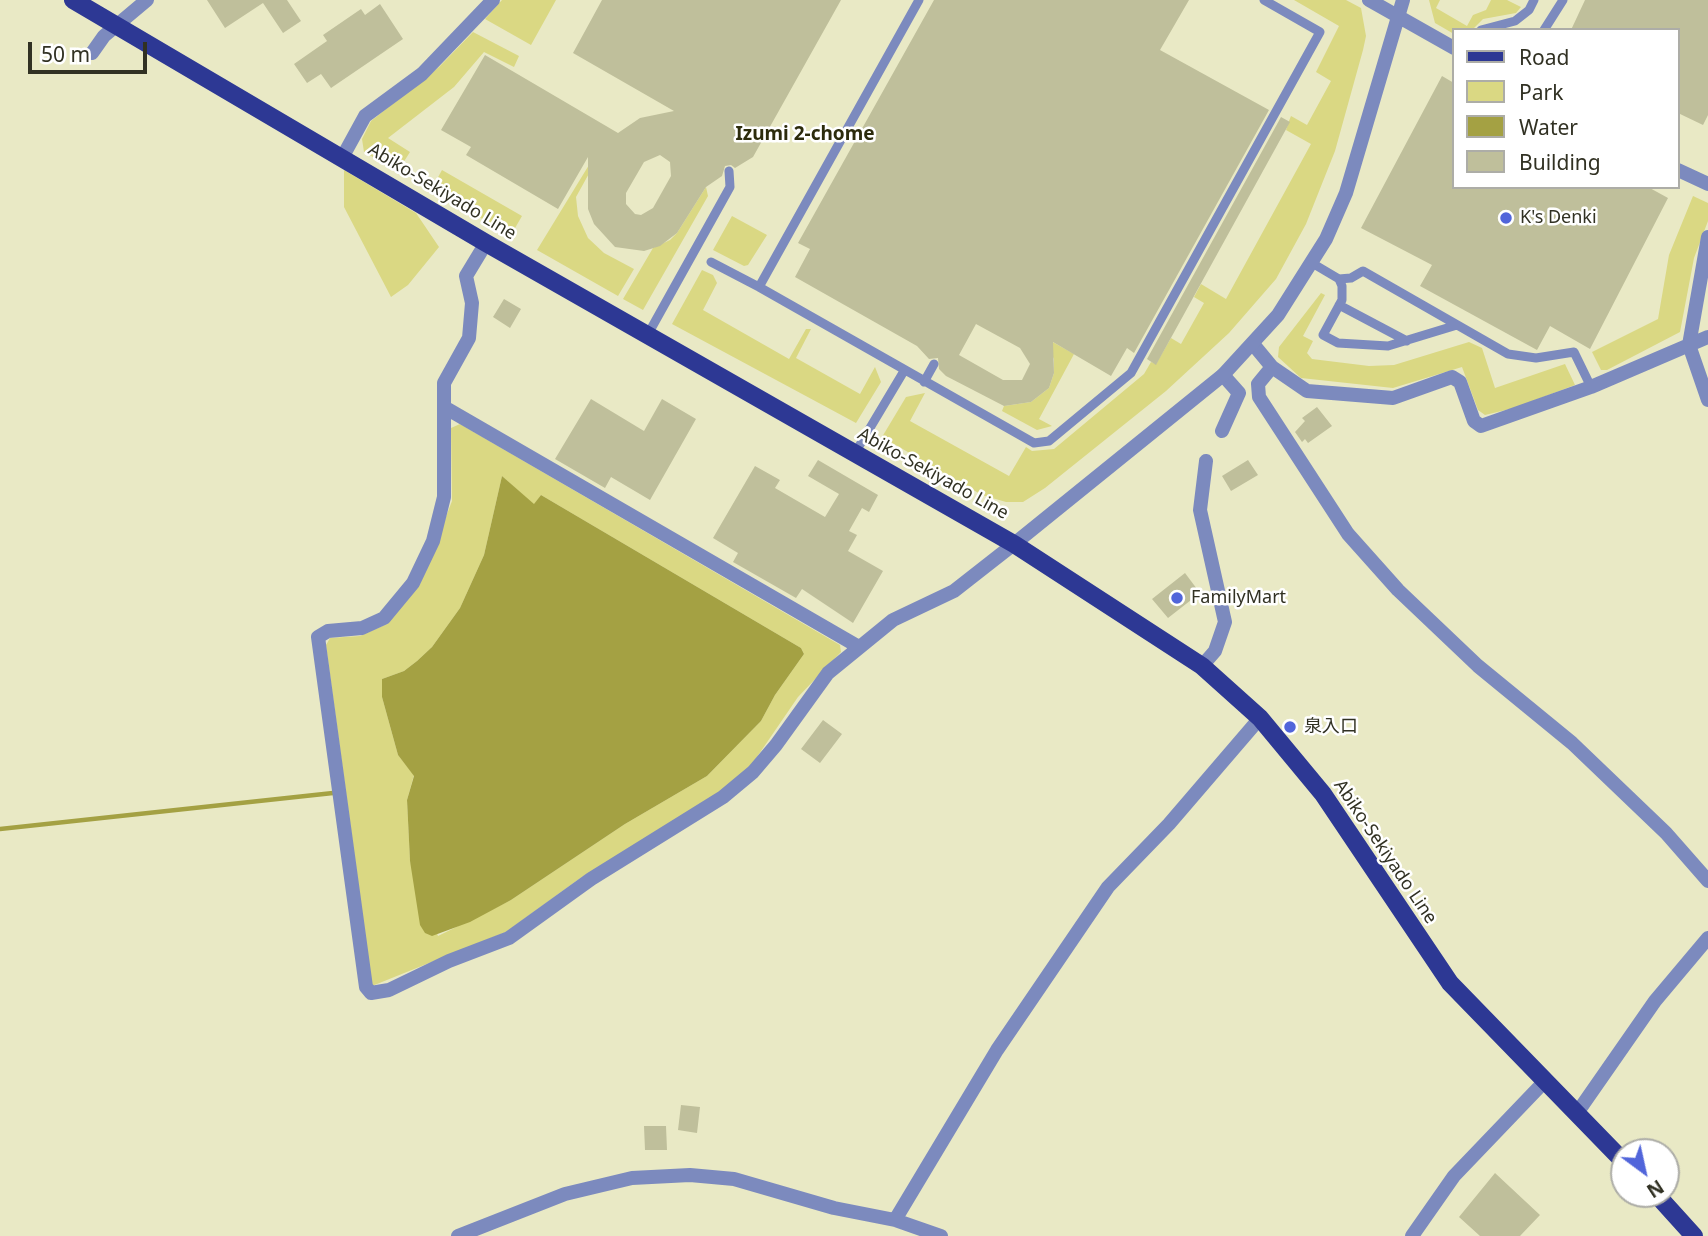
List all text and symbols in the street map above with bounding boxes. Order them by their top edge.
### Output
scale bar [32,28,150,72]
legend [1452,28,1680,189]
text: 50 m [41,40,90,68]
text: Road [1519,43,1569,71]
text: Park [1519,78,1563,106]
text: Water [1519,113,1578,141]
district label: Izumi 2-chome [735,124,875,146]
street label: Abiko-Sekiyado Line [364,139,520,245]
text: Building [1519,148,1601,176]
place label: K's Denki [1520,207,1597,229]
marker: K's Denki [1498,210,1514,226]
street label: Abiko-Sekiyado Line [854,424,1012,524]
place label: FamilyMart [1191,587,1286,609]
marker: FamilyMart [1169,590,1185,606]
place label: 泉入口 [1304,716,1358,738]
marker: 泉入口 [1282,719,1298,735]
street label: Abiko-Sekiyado Line [1329,776,1441,928]
north arrow [1610,1138,1680,1208]
text: N [1642,1174,1669,1204]

